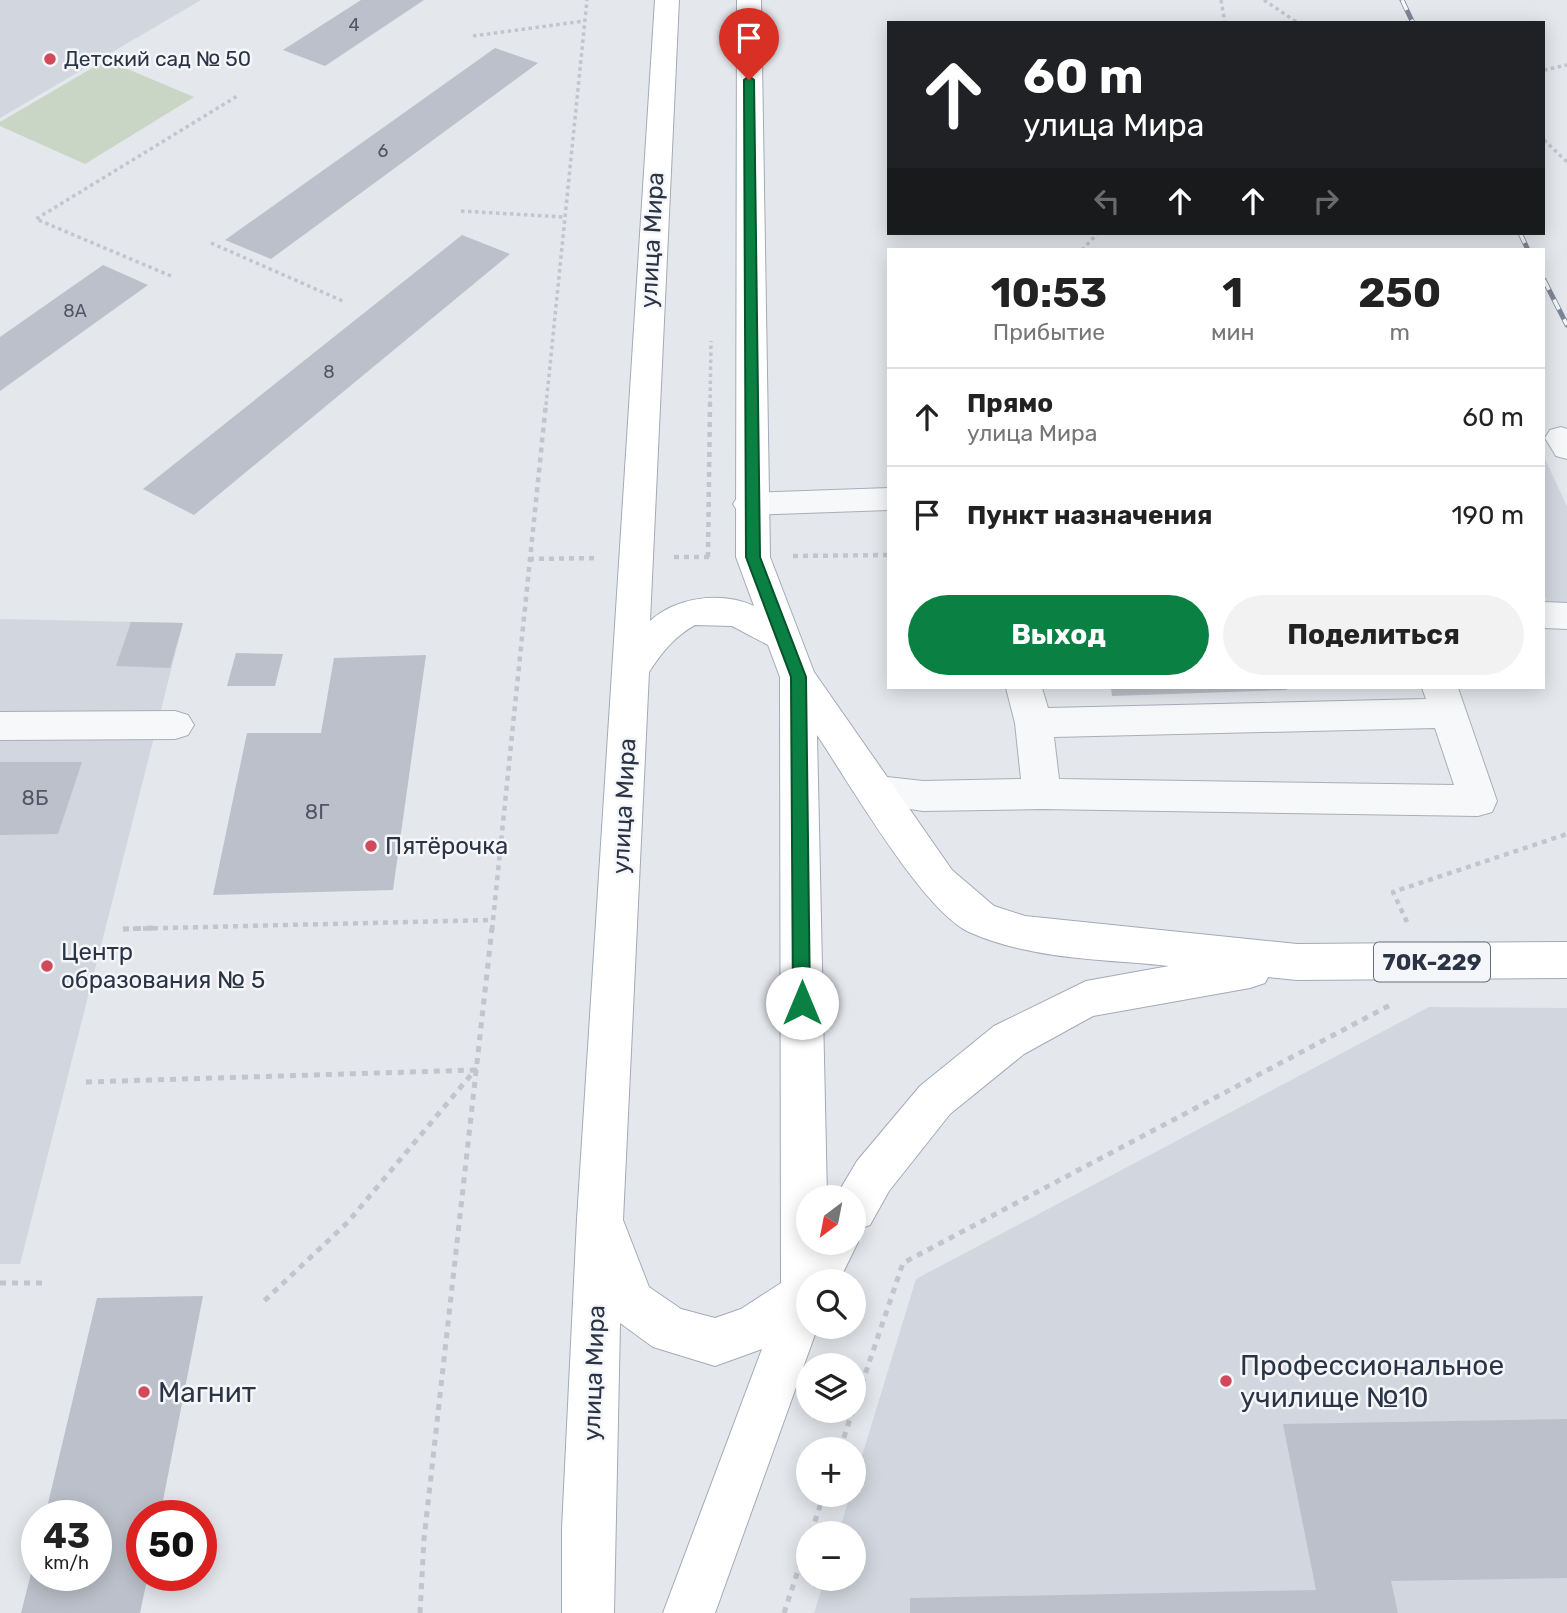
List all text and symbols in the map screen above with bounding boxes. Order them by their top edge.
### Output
pin [719,8,779,80]
house number: 4 [348,14,360,36]
icon: arrive [730,19,768,57]
place label: Детский сад № 50 [64,46,251,71]
text: 60 m [1023,47,1144,105]
icon: ahead [908,49,999,140]
marker: Детский сад № 50 [42,51,58,67]
text: улица Мира [1023,106,1205,144]
house number: 6 [378,140,389,162]
street label: улица Мира [634,171,670,309]
icon: left [1088,182,1126,220]
icon: ahead [1161,182,1199,220]
icon: ahead [1234,182,1272,220]
icon: right [1307,182,1345,220]
text: 10:53 [991,268,1107,318]
text: 1 [1222,268,1243,318]
text: 250 [1358,268,1441,318]
house number: 8А [63,300,87,322]
text: Прибытие [993,318,1105,346]
text: мин [1211,318,1255,346]
text: m [1390,318,1410,346]
house number: 8 [323,361,335,383]
text: Прямо [967,388,1053,419]
icon: ahead [908,398,946,436]
text: 60 m [1462,402,1524,433]
text: улица Мира [967,419,1097,447]
icon: arrive [908,496,946,534]
text: Пункт назначения [967,500,1212,531]
text: 190 m [1451,500,1524,531]
button: Выход [908,595,1209,675]
button: Поделиться [1223,595,1524,675]
street label: улица Мира [606,737,642,875]
house number: 8Б [22,785,48,810]
house number: 8Г [305,799,329,824]
place label: Пятёрочка [385,832,508,860]
marker: Пятёрочка [363,838,379,854]
place label: Центр образования № 5 [61,938,265,994]
road number: 70К-229 [1374,942,1490,981]
marker: Центр образования № 5 [39,958,55,974]
position arrow [765,966,839,1040]
north arrow [796,1185,866,1255]
map controls [796,1185,866,1591]
button: search [796,1269,866,1339]
street label: улица Мира [578,1304,610,1442]
place label: Профессиональное училище №10 [1240,1349,1504,1414]
button: layers [796,1353,866,1423]
marker: Профессиональное училище №10 [1218,1373,1234,1389]
place label: Магнит [158,1376,256,1409]
marker: Магнит [136,1384,152,1400]
button: + [796,1437,866,1507]
speed limit sign: 50 [126,1500,217,1591]
text: 43 [43,1515,90,1557]
button: − [796,1521,866,1591]
text: km/h [44,1552,89,1574]

